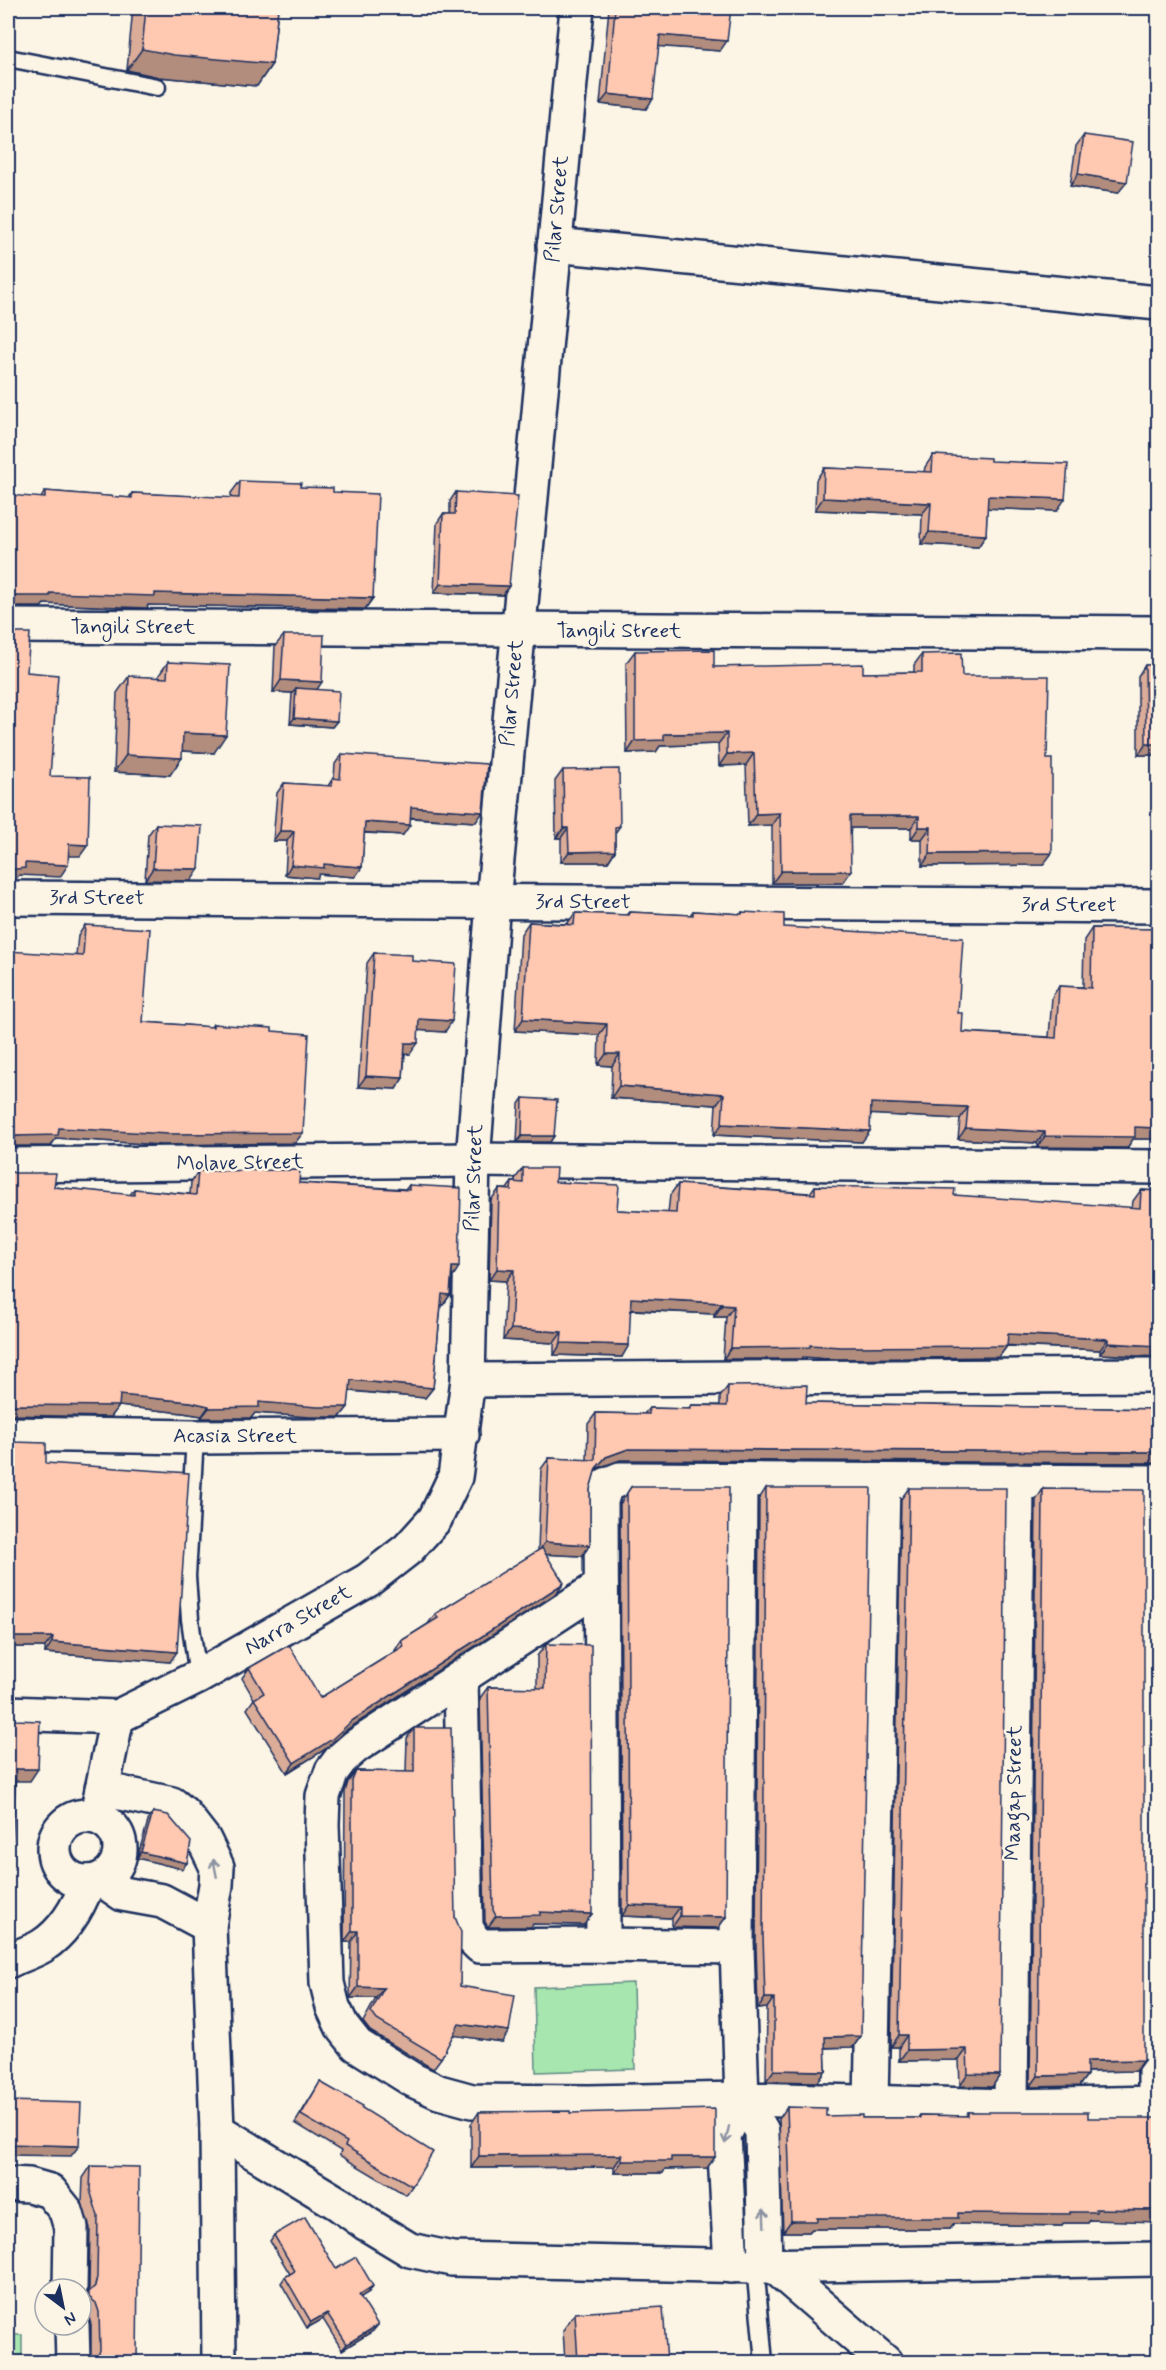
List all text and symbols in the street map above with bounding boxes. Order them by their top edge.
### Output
street label: Pilar Street [538,154,576,264]
street label: Tangili Street [71,613,196,642]
street label: Tangili Street [557,617,682,646]
street label: Pilar Street [493,638,531,748]
street label: 3rd Street [49,884,145,912]
street label: 3rd Street [535,888,631,916]
street label: 3rd Street [1021,891,1117,919]
street label: Pilar Street [458,1123,490,1232]
street label: Molave Street [176,1148,305,1178]
street label: Acasia Street [173,1422,298,1450]
street label: Narra Street [240,1578,357,1662]
street label: Maagap Street [999,1724,1031,1861]
one-way arrow [209,1859,220,1878]
one-way arrow [721,2125,732,2144]
one-way arrow [758,2209,770,2229]
north arrow [33,2277,93,2337]
text: N [60,2307,80,2330]

